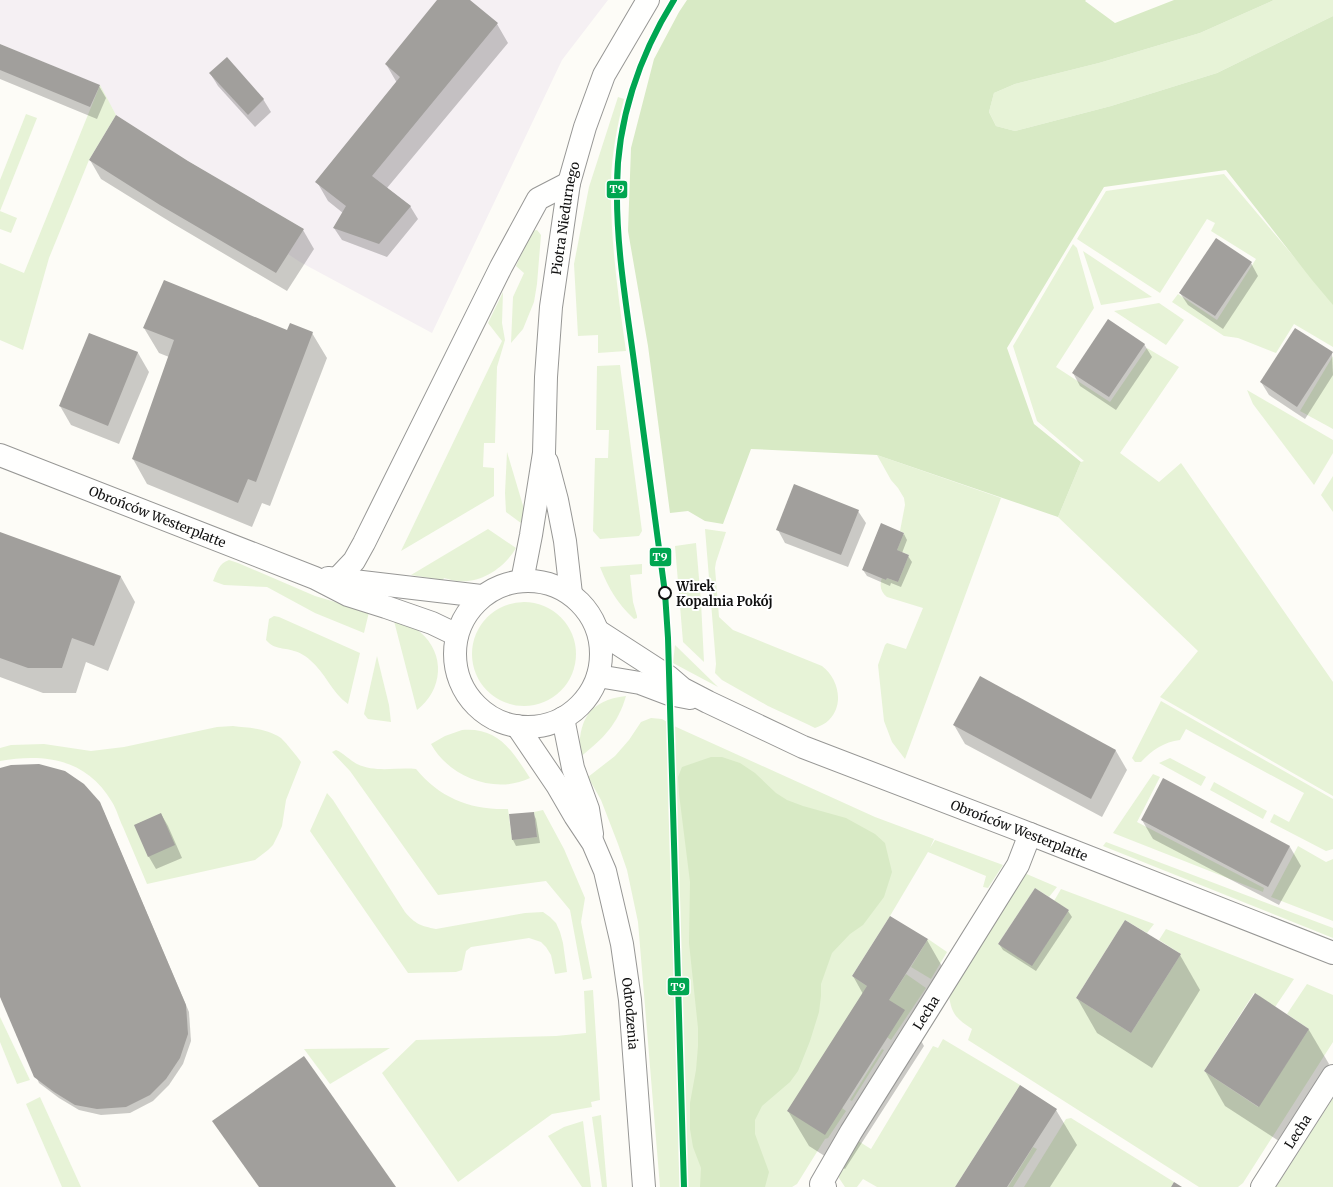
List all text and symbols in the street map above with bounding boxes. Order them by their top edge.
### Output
street label: Piotra Niedurnego [548,159,584,276]
line badge: T9 [606,180,628,199]
text: T9 [610,182,625,196]
street label: Obrońców Westerplatte [86,483,228,551]
line badge: T9 [649,547,672,567]
text: T9 [653,550,668,564]
place label: Wirek Kopalnia Pokój [675,578,773,610]
marker: Wirek Kopalnia Pokój [658,586,672,600]
street label: Obrońców Westerplatte [948,796,1090,865]
street label: Odrodzenia [618,976,642,1050]
line badge: T9 [667,977,690,996]
text: T9 [671,980,686,994]
street label: Lecha [909,993,943,1033]
street label: Lecha [1281,1111,1315,1152]

